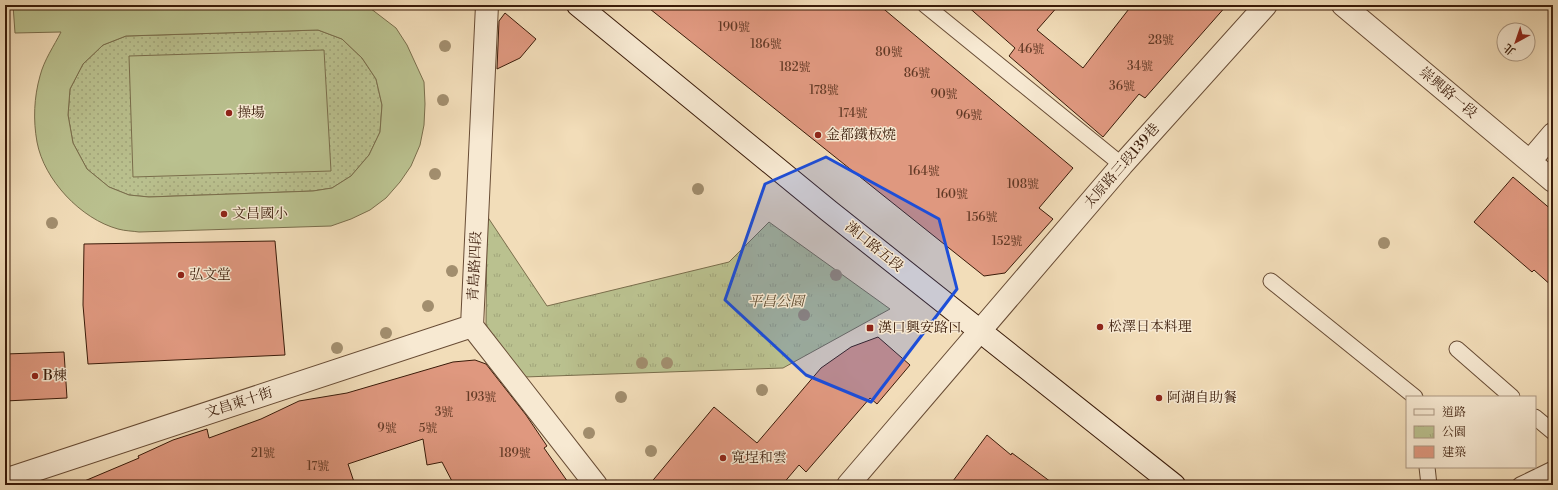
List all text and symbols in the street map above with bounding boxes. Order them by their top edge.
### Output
house number: 190號 [718,20,750,35]
north arrow [1496,22,1536,62]
house number: 28號 [1148,33,1174,48]
house number: 186號 [750,37,782,52]
text: 北 [1502,40,1519,58]
house number: 46號 [1018,42,1044,57]
house number: 80號 [875,45,903,60]
house number: 34號 [1127,59,1153,74]
house number: 182號 [779,60,811,75]
street label: 崇興路一段 [1415,64,1481,122]
house number: 86號 [904,66,930,81]
house number: 36號 [1109,79,1135,94]
house number: 178號 [809,83,839,98]
house number: 90號 [930,87,958,102]
place label: 操場 [237,104,265,122]
house number: 174號 [838,106,868,121]
marker: 操場 [224,108,234,118]
house number: 96號 [956,108,982,123]
street label: 太原路三段139巷 [1080,120,1164,212]
place label: 金都鐵板燒 [826,126,896,144]
marker: 金都鐵板燒 [813,130,823,140]
house number: 164號 [908,164,940,179]
house number: 108號 [1007,177,1039,192]
house number: 160號 [936,187,968,202]
place label: 文昌國小 [232,205,288,223]
marker: 文昌國小 [219,209,229,219]
house number: 156號 [966,210,998,225]
street label: 漢口路五段 [841,218,907,276]
street label: 青島路四段 [464,231,486,301]
house number: 152號 [992,234,1022,249]
place label: 弘文堂 [189,266,231,284]
marker: 弘文堂 [176,270,186,280]
park label: 平昌公園 [748,293,806,311]
place label: 松澤日本料理 [1108,318,1192,336]
place label: 漢口興安路口 [878,319,962,337]
marker: 松澤日本料理 [1095,322,1105,332]
marker: 漢口興安路口 [865,323,875,333]
place label: B棟 [42,367,67,385]
marker: B棟 [30,371,40,381]
street label: 文昌東十街 [203,384,275,422]
place label: 阿湖自助餐 [1167,389,1237,407]
house number: 193號 [466,390,496,405]
marker: 阿湖自助餐 [1154,393,1164,403]
legend [1406,396,1536,468]
house number: 3號 [435,405,453,420]
text: 道路 [1442,405,1466,420]
house number: 9號 [377,421,397,436]
house number: 5號 [419,421,437,436]
text: 公園 [1442,425,1466,440]
text: 建築 [1442,445,1466,460]
house number: 21號 [251,446,275,461]
house number: 189號 [499,446,531,461]
place label: 寬埕和雲 [731,449,787,467]
marker: 寬埕和雲 [718,453,728,463]
house number: 17號 [307,459,329,474]

